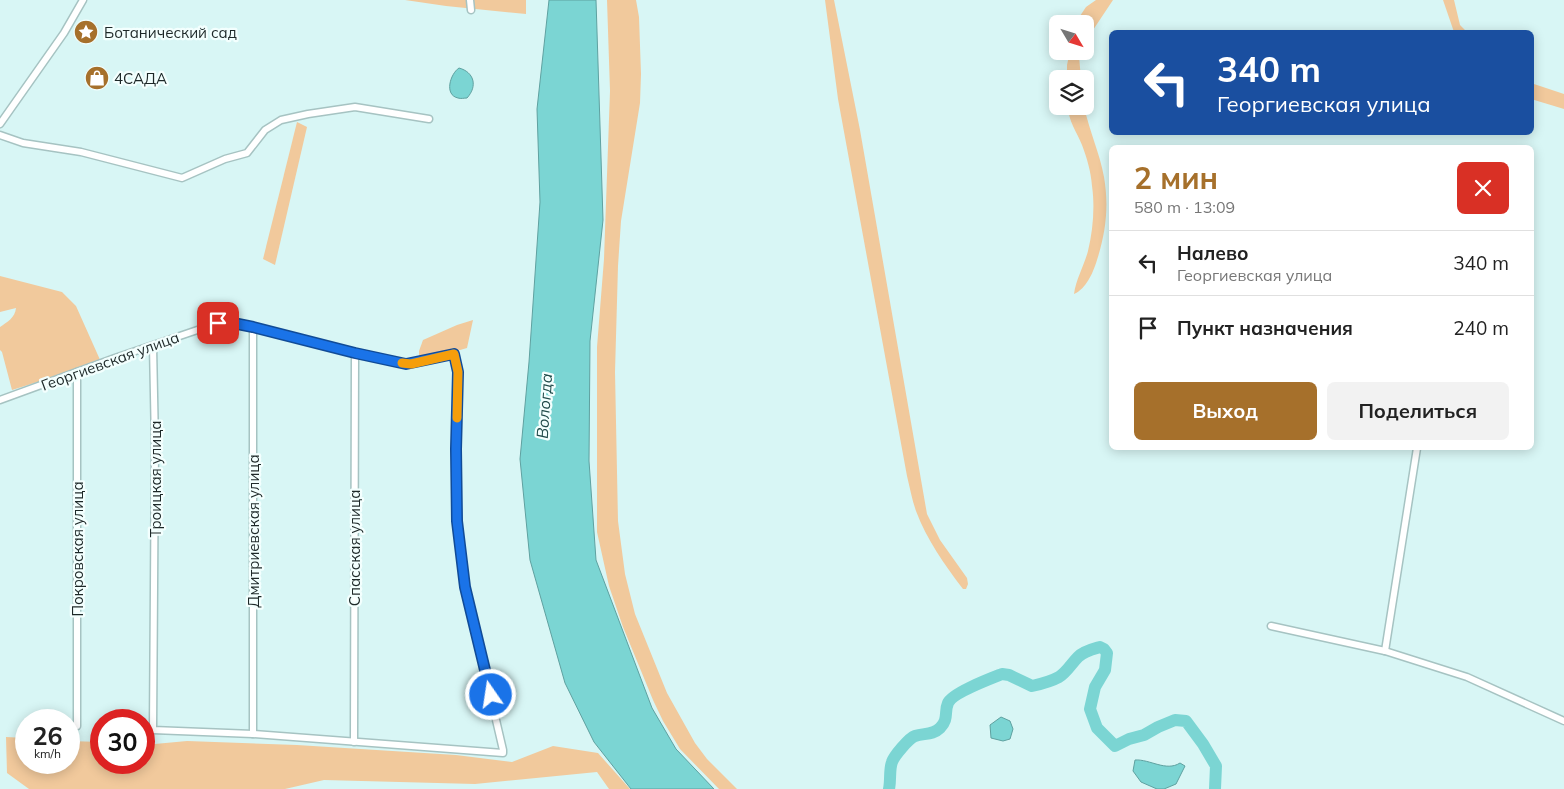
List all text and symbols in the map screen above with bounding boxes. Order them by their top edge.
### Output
north arrow [1049,15,1094,60]
map controls [1049,15,1094,115]
place icon: Ботанический сад [73,19,99,45]
place label: Ботанический сад [104,23,237,42]
text: 340 m [1217,47,1321,91]
icon: left [1134,50,1199,115]
shop icon: 4САДА [84,65,110,91]
place label: 4САДА [114,69,167,88]
button: layers [1049,70,1094,115]
text: Георгиевская улица [1217,90,1431,118]
text: 2 мин [1134,159,1218,197]
button: close [1457,162,1509,214]
text: 580 m · 13:09 [1134,197,1235,217]
text: Налево [1177,241,1249,265]
icon: left [1134,249,1162,277]
text: 340 m [1453,251,1509,275]
text: Георгиевская улица [1177,265,1332,285]
pin [197,302,239,344]
icon: arrive [204,309,232,337]
icon: arrive [1134,314,1162,342]
text: Пункт назначения [1177,316,1353,340]
text: 240 m [1453,316,1509,340]
street label: Георгиевская улица [38,327,182,395]
water label: Вологда [532,372,556,439]
button: Выход [1134,382,1317,440]
button: Поделиться [1327,382,1509,440]
street label: Троицкая улица [146,421,165,537]
street label: Дмитриевская улица [244,454,263,608]
street label: Покровская улица [68,481,87,617]
street label: Спасская улица [345,490,364,606]
position arrow [464,668,516,720]
speed limit sign: 30 [90,709,155,774]
text: 26 [32,720,63,751]
text: km/h [34,746,61,761]

